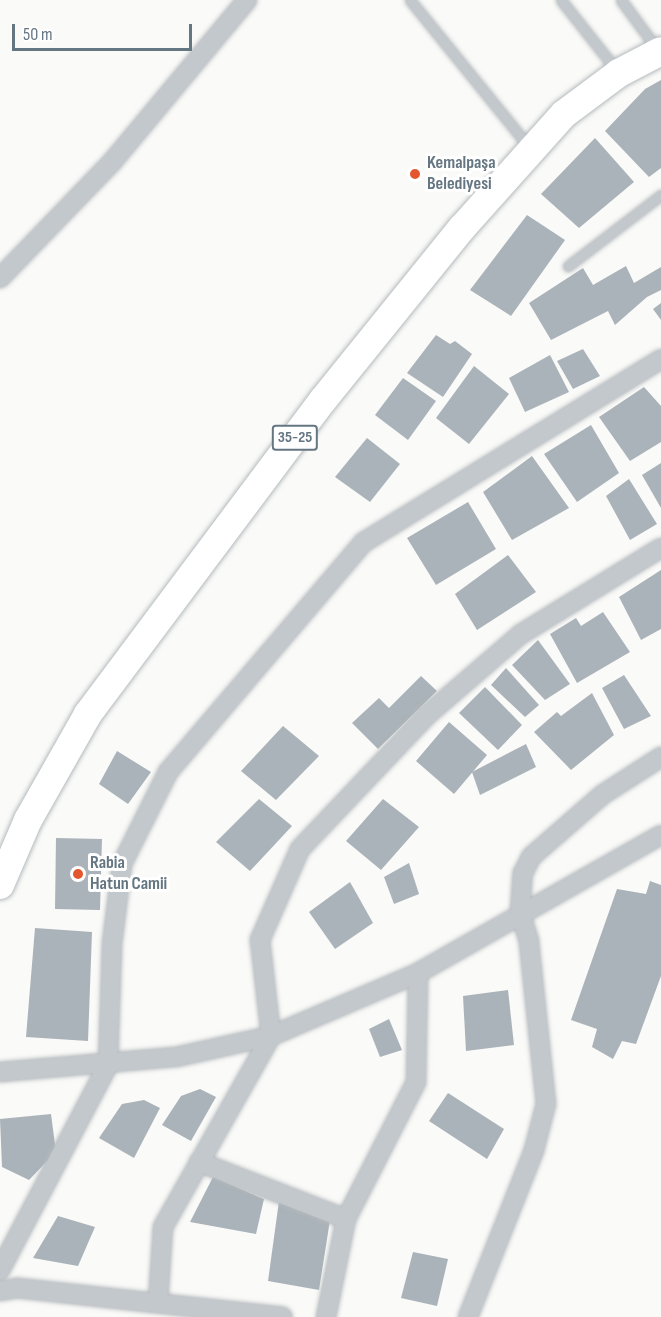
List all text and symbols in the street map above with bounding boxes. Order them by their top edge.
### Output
scale bar [15,12,195,50]
text: 50 m [23,24,53,45]
place label: Kemalpaşa Belediyesi [427,153,496,195]
marker: Kemalpaşa Belediyesi [408,167,422,181]
road number: 35-25 [271,425,319,451]
place label: Rabia Hatun Camii [90,853,167,896]
marker: Rabia Hatun Camii [71,867,85,881]

